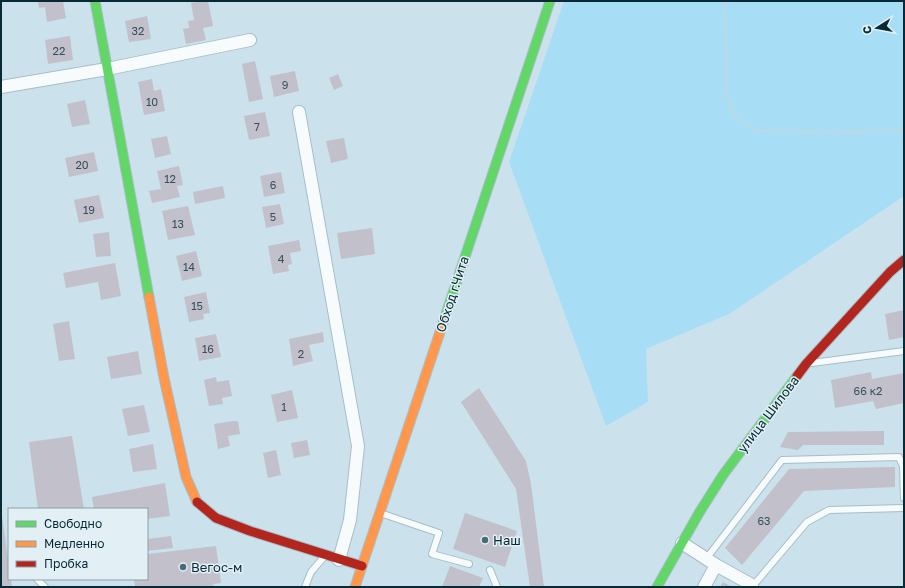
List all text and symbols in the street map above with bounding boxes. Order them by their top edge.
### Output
north arrow [857,8,897,48]
house number: 32 [132,24,144,37]
text: С [860,25,874,35]
house number: 22 [53,44,65,57]
house number: 9 [282,78,288,91]
house number: 10 [146,95,158,108]
house number: 7 [254,120,260,133]
house number: 20 [75,158,89,171]
house number: 12 [164,172,176,185]
house number: 6 [270,178,277,191]
house number: 19 [83,203,95,216]
house number: 5 [270,210,276,223]
house number: 13 [172,217,184,230]
house number: 4 [278,252,285,265]
street label: Обход г.Чита [432,254,472,334]
house number: 14 [183,260,195,273]
house number: 15 [191,299,203,312]
house number: 16 [202,342,214,355]
house number: 2 [298,347,304,360]
street label: улица Шилова [734,372,802,456]
house number: 66 к2 [854,384,882,397]
house number: 1 [281,400,287,413]
legend [8,508,148,580]
house number: 63 [757,514,771,527]
text: Свободно [44,516,102,531]
place label: Наш [493,532,521,548]
marker: Наш [480,535,490,545]
text: Медленно [44,536,104,551]
text: Пробка [44,556,88,571]
place label: Вегос-м [191,559,242,575]
marker: Вегос-м [178,562,188,572]

